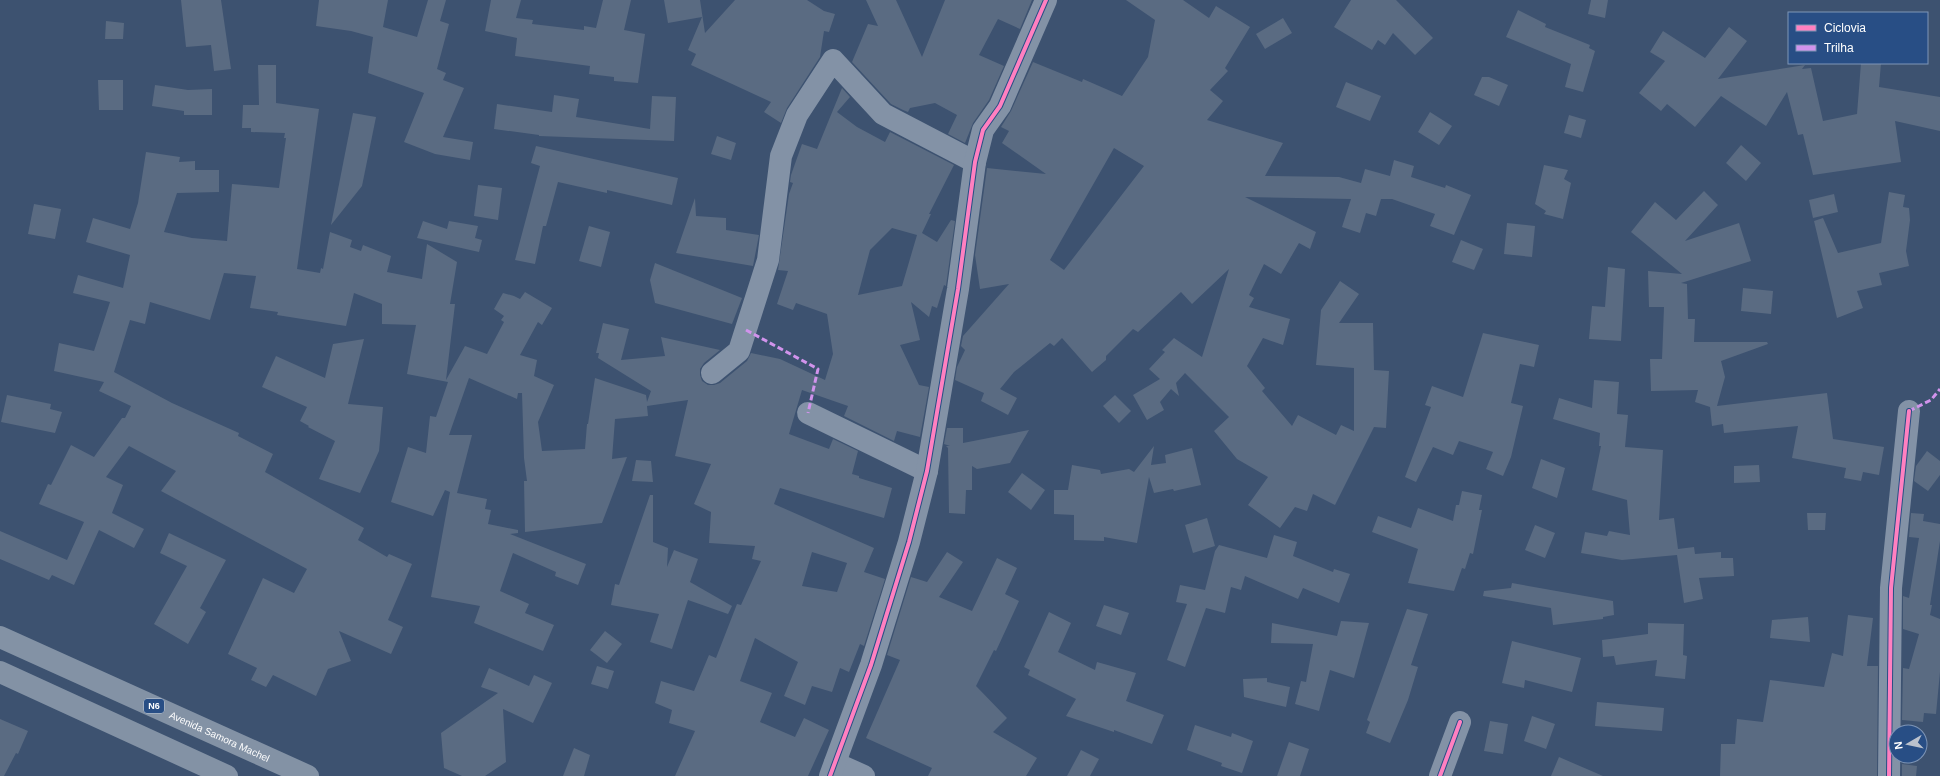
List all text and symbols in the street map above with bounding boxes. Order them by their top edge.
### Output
legend [1788,12,1928,64]
text: Ciclovia [1824,21,1866,35]
text: Trilha [1824,41,1854,55]
road number: N6 [144,699,164,713]
street label: Avenida Samora Machel [168,709,271,764]
north arrow [1888,724,1928,764]
text: N [1892,741,1905,750]

